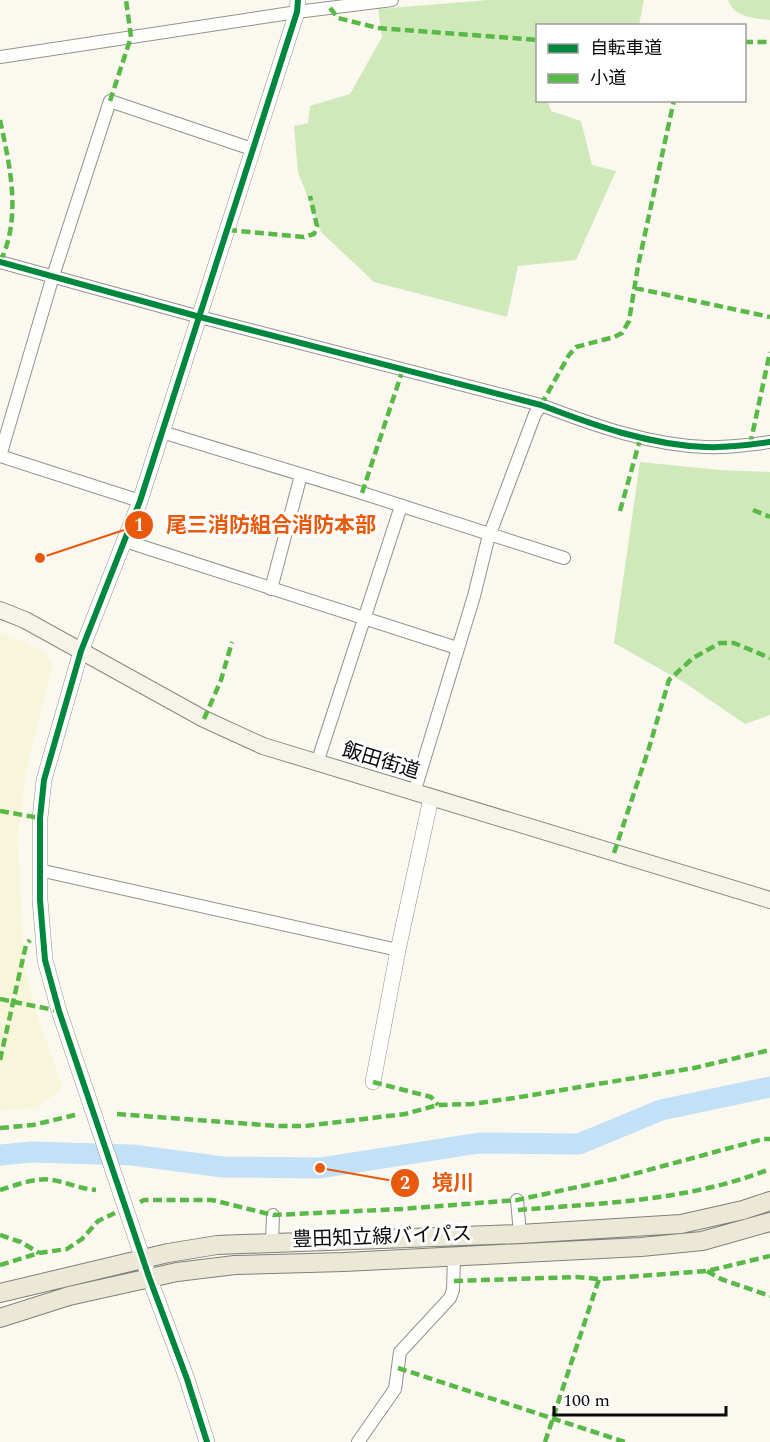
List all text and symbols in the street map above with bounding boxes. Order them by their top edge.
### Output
legend [536,24,746,102]
text: 自転車道 [590,35,662,62]
text: 小道 [590,65,626,92]
callout: 尾三消防組合消防本部 [124,505,388,544]
text: 尾三消防組合消防本部 [166,510,376,542]
text: 1 [134,512,144,539]
street label: 飯田街道 [338,735,424,787]
callout: 境川 [390,1163,486,1202]
text: 境川 [432,1168,474,1200]
text: 2 [400,1170,410,1197]
street label: 豊田知立線バイパス [292,1219,472,1255]
scale bar [554,1379,726,1417]
text: 100 m [563,1387,610,1414]

